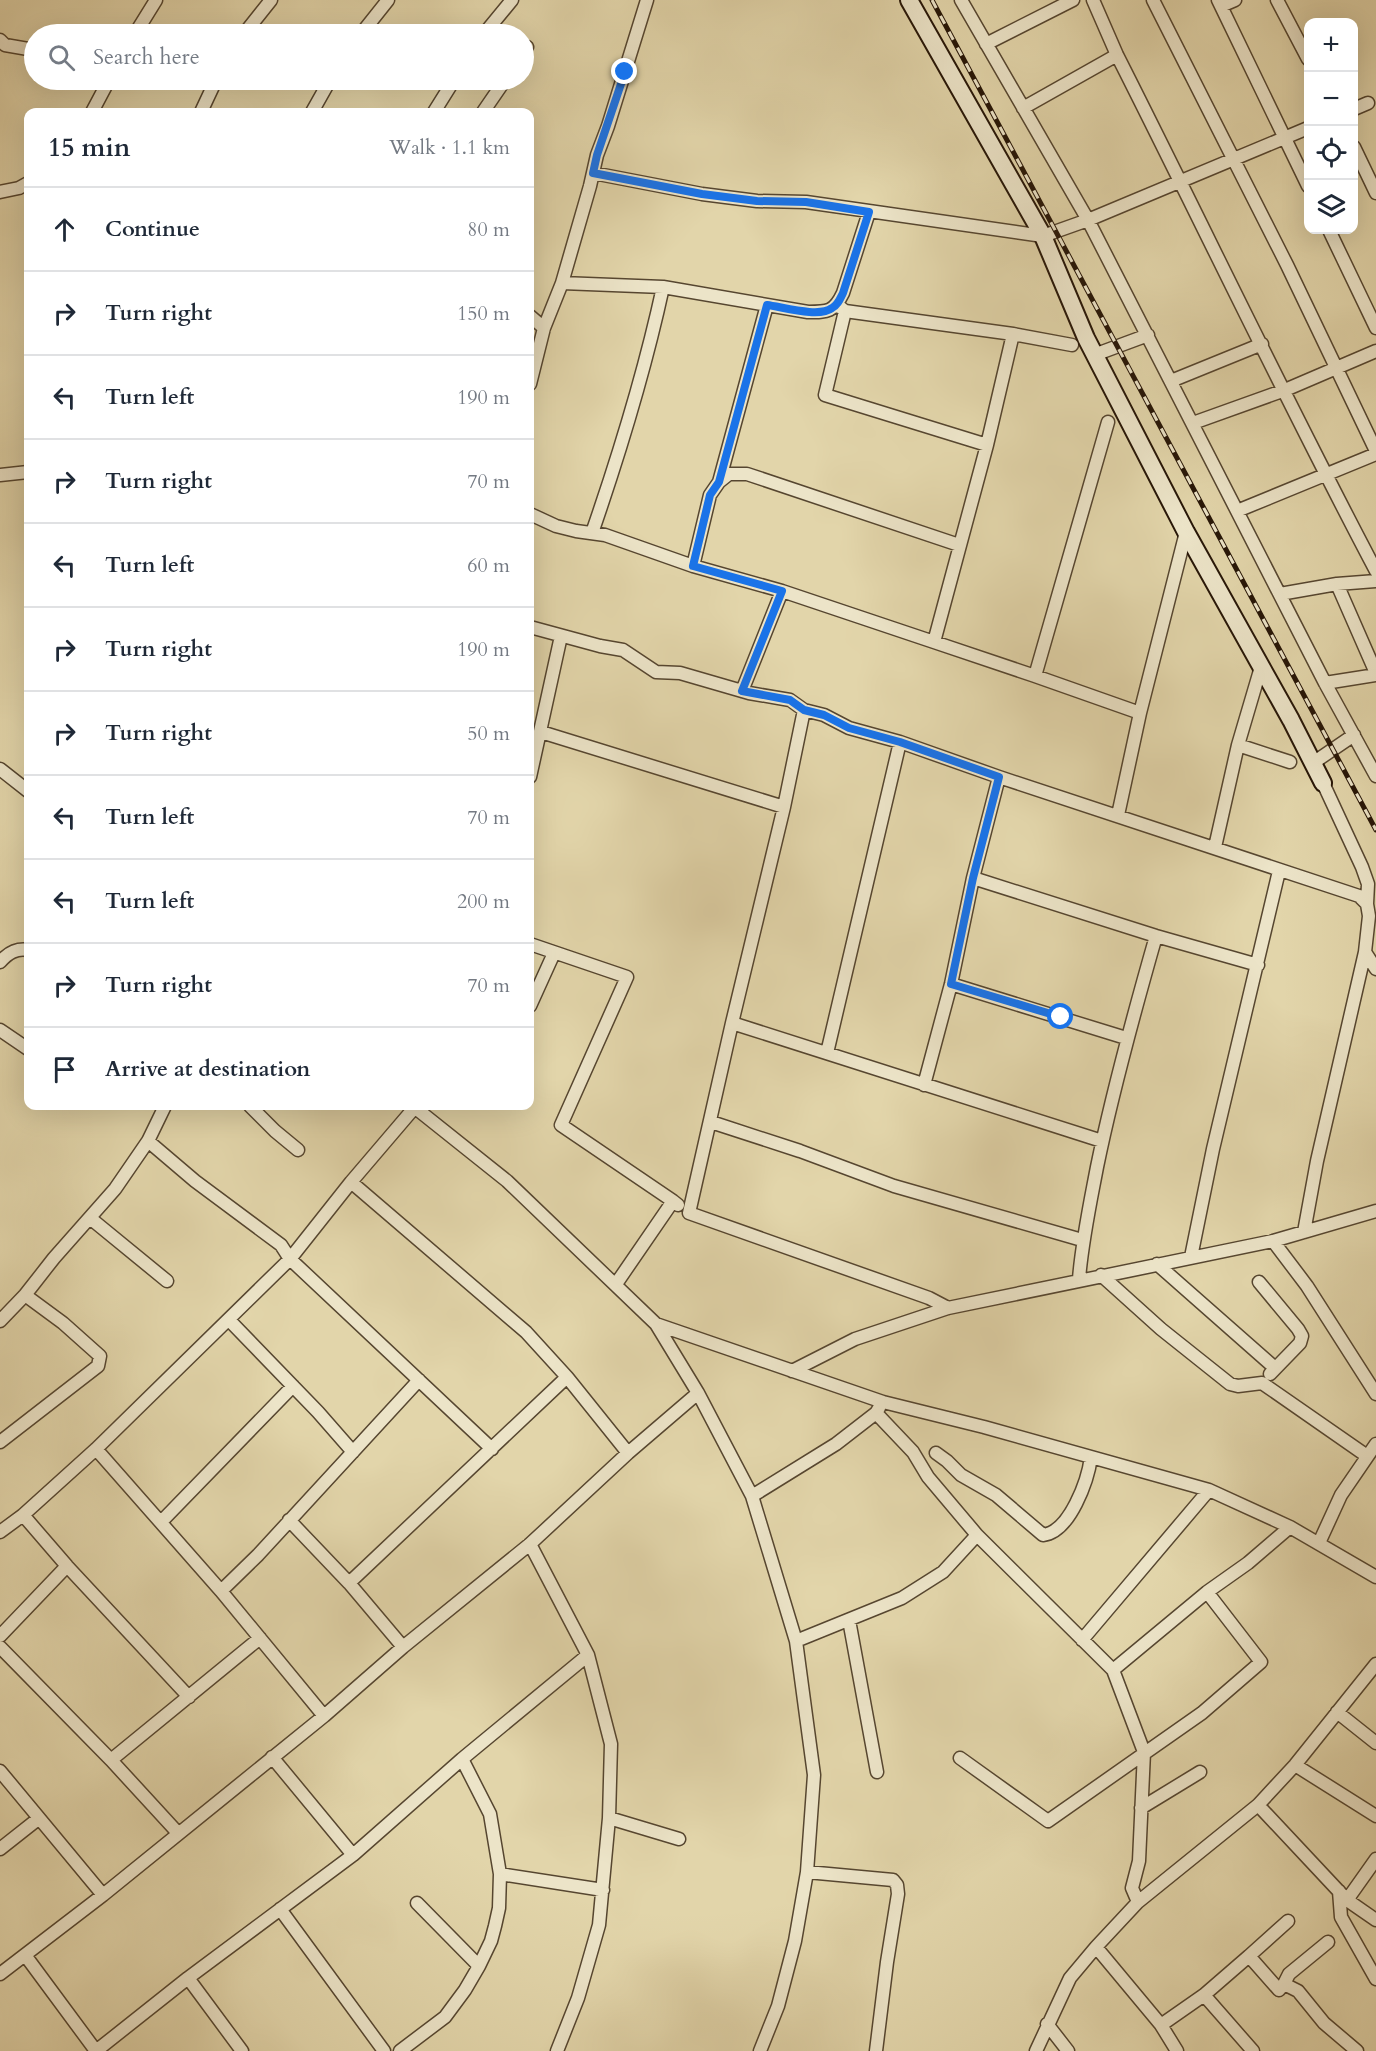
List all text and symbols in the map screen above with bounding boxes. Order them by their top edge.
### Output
map controls [1304,18,1358,234]
button: + [1304,18,1358,72]
search box [24,24,534,90]
icon: search [45,41,78,74]
text: Search here [93,42,200,72]
route end [611,58,637,84]
button: − [1304,72,1358,126]
button: locate [1304,126,1358,180]
text: 15 min [48,130,131,165]
text: Walk · 1.1 km [389,134,510,161]
button: layers [1304,180,1358,234]
icon: ahead [48,213,81,246]
text: Continue [105,214,200,244]
text: 80 m [467,216,510,243]
icon: right [48,297,81,330]
text: Turn right [105,298,212,328]
text: 150 m [457,300,510,327]
icon: left [48,381,81,414]
text: Turn left [105,382,194,412]
text: 190 m [457,384,510,411]
icon: right [48,465,81,498]
text: Turn right [105,466,212,496]
text: 70 m [467,468,510,495]
icon: left [48,549,81,582]
text: Turn left [105,550,194,580]
text: 60 m [467,552,510,579]
icon: right [48,633,81,666]
text: Turn right [105,634,212,664]
text: 190 m [457,636,510,663]
icon: right [48,717,81,750]
text: Turn right [105,718,212,748]
text: 50 m [467,720,510,747]
icon: left [48,801,81,834]
text: Turn left [105,802,194,832]
text: 70 m [467,804,510,831]
icon: left [48,885,81,918]
text: Turn left [105,886,194,916]
text: 200 m [457,888,510,915]
icon: right [48,969,81,1002]
text: Turn right [105,970,212,1000]
text: 70 m [467,972,510,999]
route start [1047,1003,1073,1029]
icon: arrive [48,1053,81,1086]
text: Arrive at destination [105,1054,310,1084]

